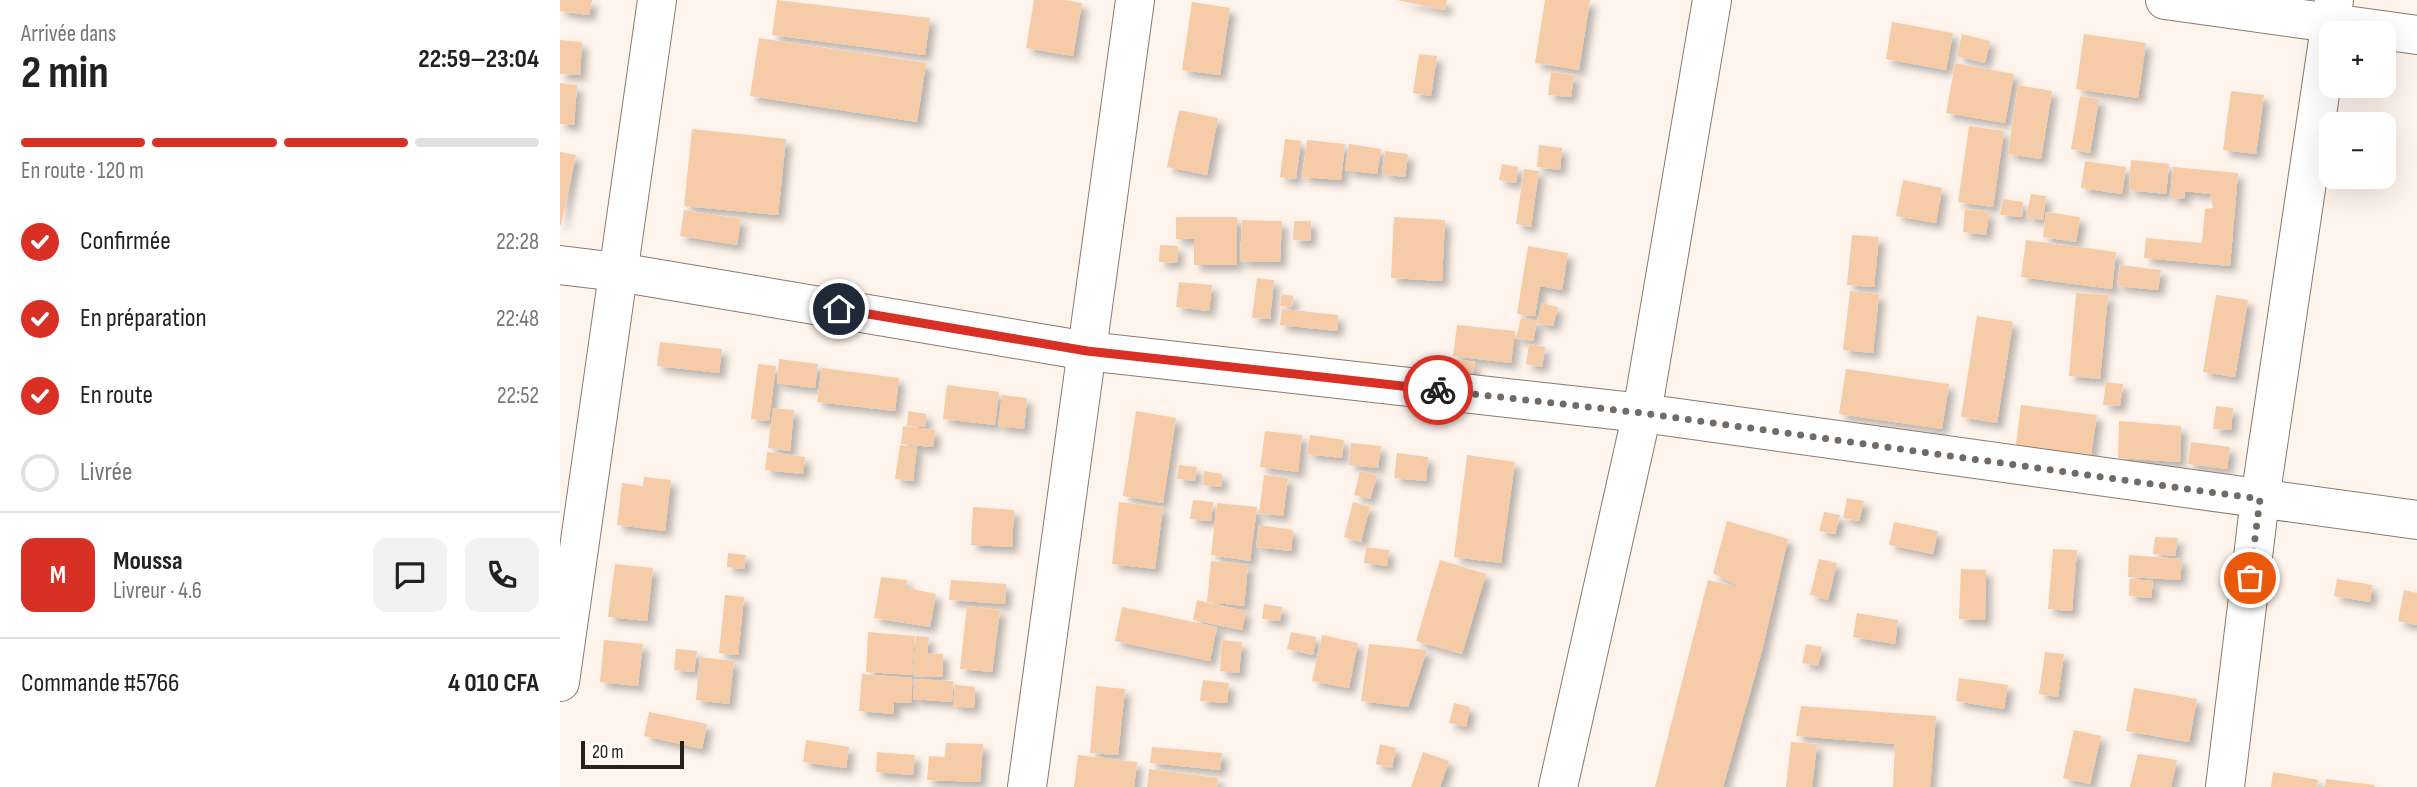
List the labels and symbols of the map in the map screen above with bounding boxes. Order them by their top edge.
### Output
pin [809,279,869,339]
courier [1403,355,1473,425]
pin [2220,548,2280,608]
scale bar [581,738,684,770]

